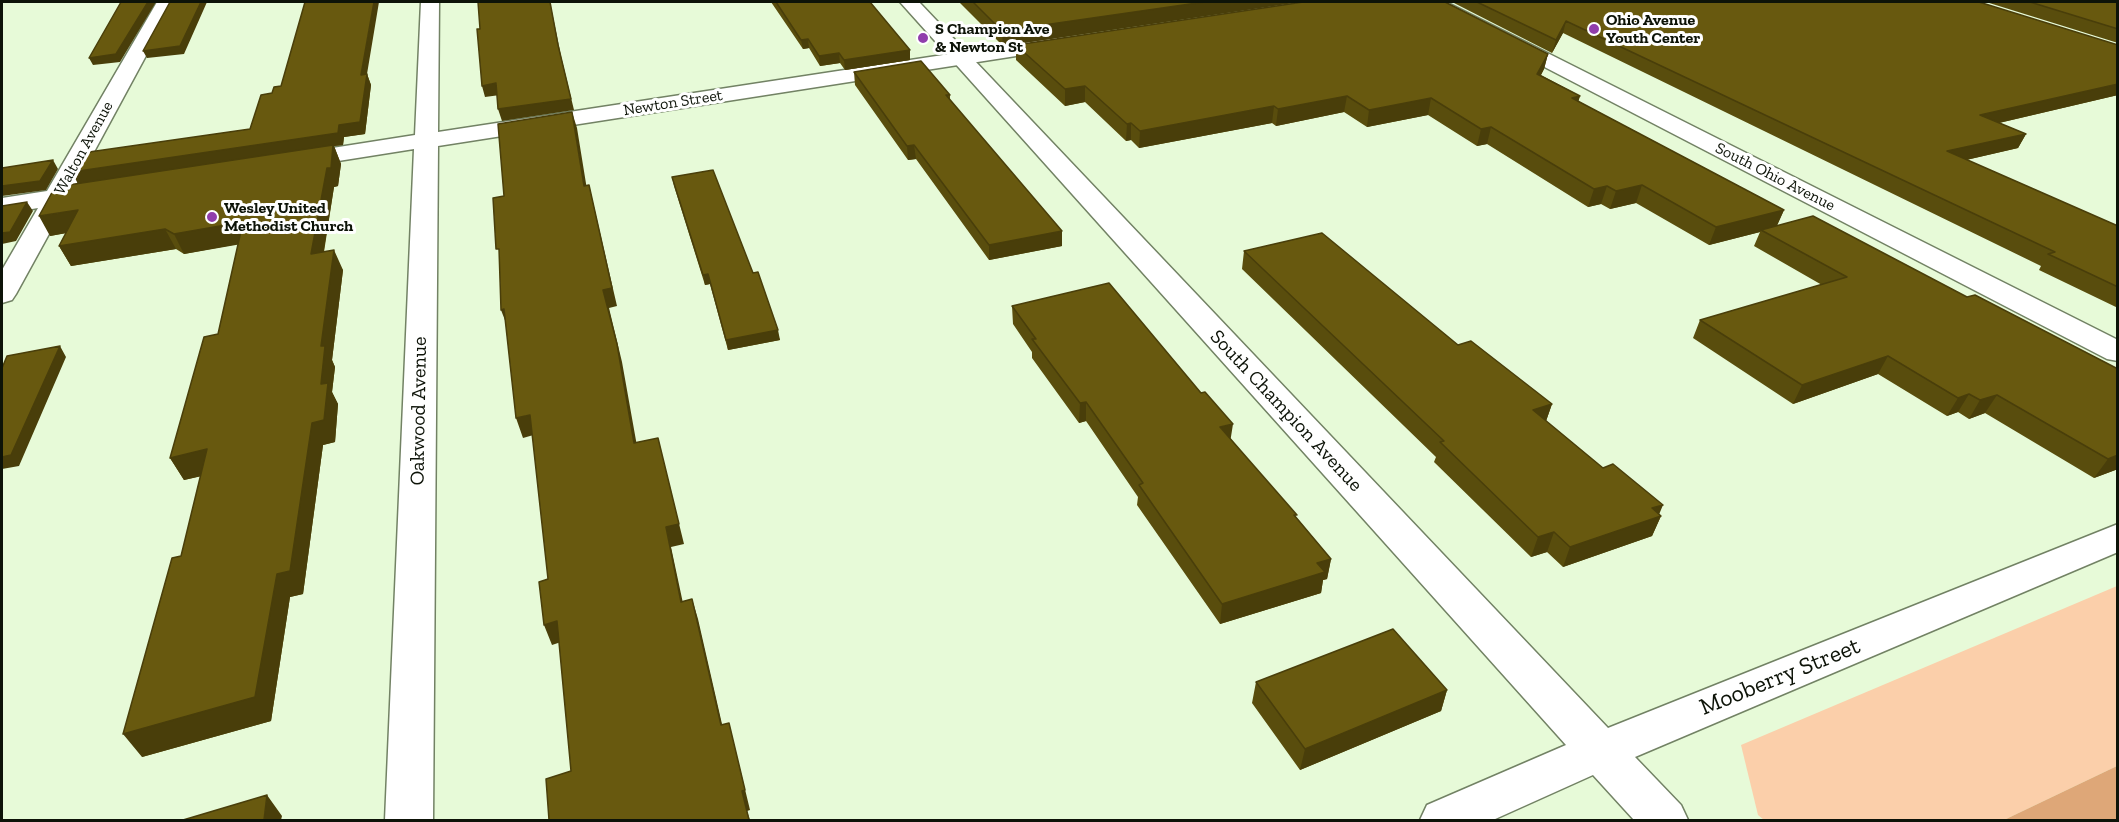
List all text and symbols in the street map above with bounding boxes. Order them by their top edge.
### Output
place label: Ohio Avenue Youth Center [1606,10,1700,48]
place label: S Champion Ave & Newton St [935,19,1049,57]
marker: Ohio Avenue Youth Center [1587,22,1601,36]
marker: S Champion Ave & Newton St [916,31,930,45]
street label: Newton Street [622,86,724,120]
street label: Walton Avenue [50,98,118,198]
street label: South Ohio Avenue [1712,139,1838,215]
place label: Wesley United Methodist Church [224,198,353,236]
marker: Wesley United Methodist Church [205,210,219,224]
street label: South Champion Avenue [1205,325,1367,497]
street label: Oakwood Avenue [406,336,432,486]
street label: Mooberry Street [1696,632,1864,722]

